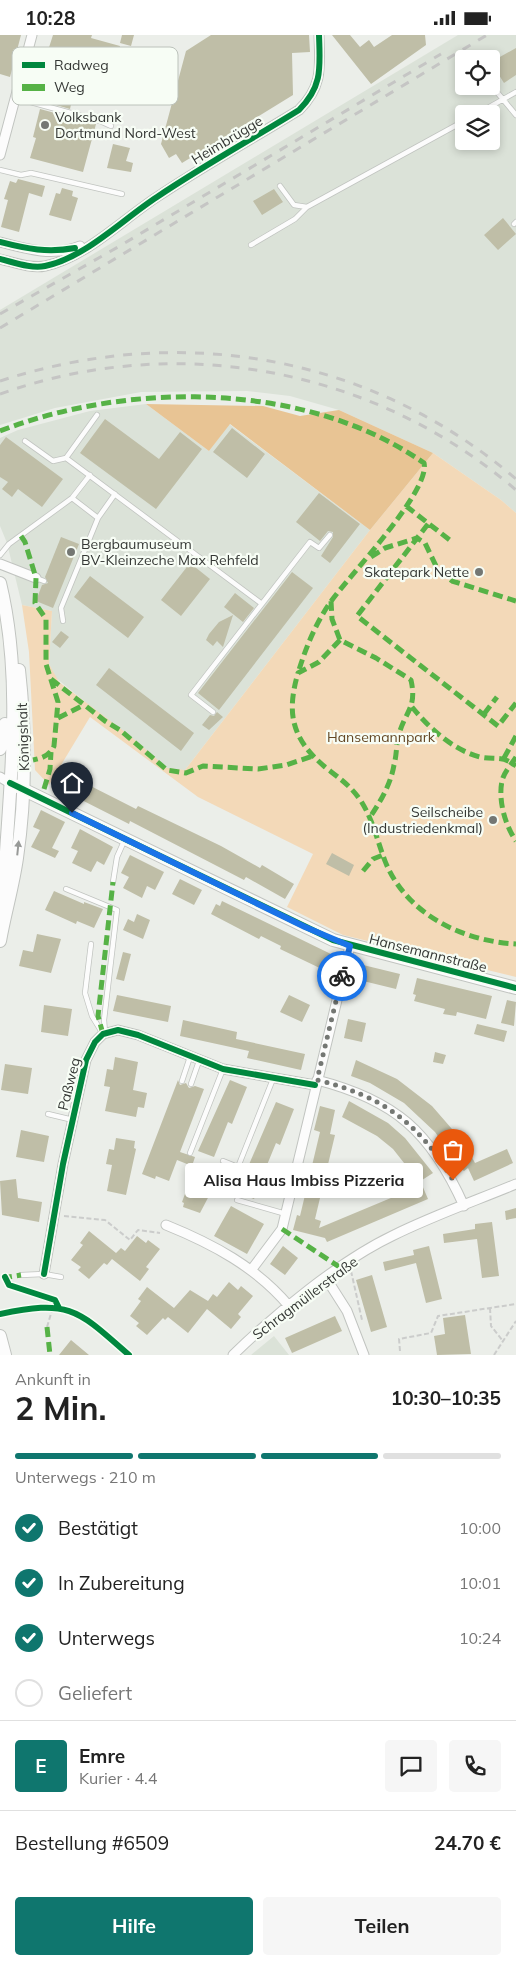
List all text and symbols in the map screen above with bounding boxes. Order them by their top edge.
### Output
text: 10:28 [25,6,75,30]
legend [12,47,178,105]
map controls [455,50,500,150]
button: locate [455,50,500,95]
text: Radweg [54,56,109,74]
text: Weg [54,78,85,96]
button: layers [455,105,500,150]
place label: Volksbank Dortmund Nord-West [55,108,196,142]
street label: Heimbrügge [188,112,266,168]
marker: Volksbank Dortmund Nord-West [39,119,51,131]
place label: Bergbaumuseum BV-Kleinzeche Max Rehfeld [81,535,259,569]
marker: Bergbaumuseum BV-Kleinzeche Max Rehfeld [65,546,77,558]
place label: Skatepark Nette [364,563,469,581]
marker: Skatepark Nette [473,566,485,578]
street label: Königshalt [13,702,33,772]
park label: Hansemannpark [327,728,436,746]
pin [51,762,93,813]
icon: home [58,769,86,797]
place label: Seilscheibe (Industriedenkmal) [363,803,483,837]
marker: Seilscheibe (Industriedenkmal) [487,814,499,826]
one-way arrow [15,840,23,856]
street label: Hansemannstraße [367,930,489,976]
courier [317,951,367,1001]
icon: bike [328,962,356,990]
street label: Paßweg [54,1056,84,1112]
pin [432,1129,474,1180]
icon: bag [439,1136,467,1164]
callout: Alisa Haus Imbiss Pizzeria [185,1163,423,1197]
text: Alisa Haus Imbiss Pizzeria [203,1170,405,1190]
street label: Schragmüllerstraße [249,1253,361,1343]
text: Ankunft in [15,1369,91,1389]
text: 10:30–10:35 [391,1386,501,1410]
text: 2 Min. [15,1388,106,1428]
text: Unterwegs · 210 m [15,1467,156,1487]
icon: check [15,1514,43,1542]
text: Bestätigt [58,1516,138,1540]
text: 10:00 [459,1518,501,1538]
icon: check [15,1569,43,1597]
text: In Zubereitung [58,1571,185,1595]
text: 10:01 [459,1573,501,1593]
icon: check [15,1624,43,1652]
text: Unterwegs [58,1626,155,1650]
text: 10:24 [459,1628,501,1648]
text: Geliefert [58,1681,132,1705]
button: chat [385,1740,437,1792]
button: phone [449,1740,501,1792]
text: Emre [79,1744,125,1768]
text: E [35,1754,47,1778]
text: Kurier · 4.4 [79,1768,157,1788]
text: Bestellung #6509 [15,1831,169,1855]
text: 24.70 € [434,1831,501,1855]
button: Hilfe [15,1897,253,1955]
button: Teilen [263,1897,501,1955]

